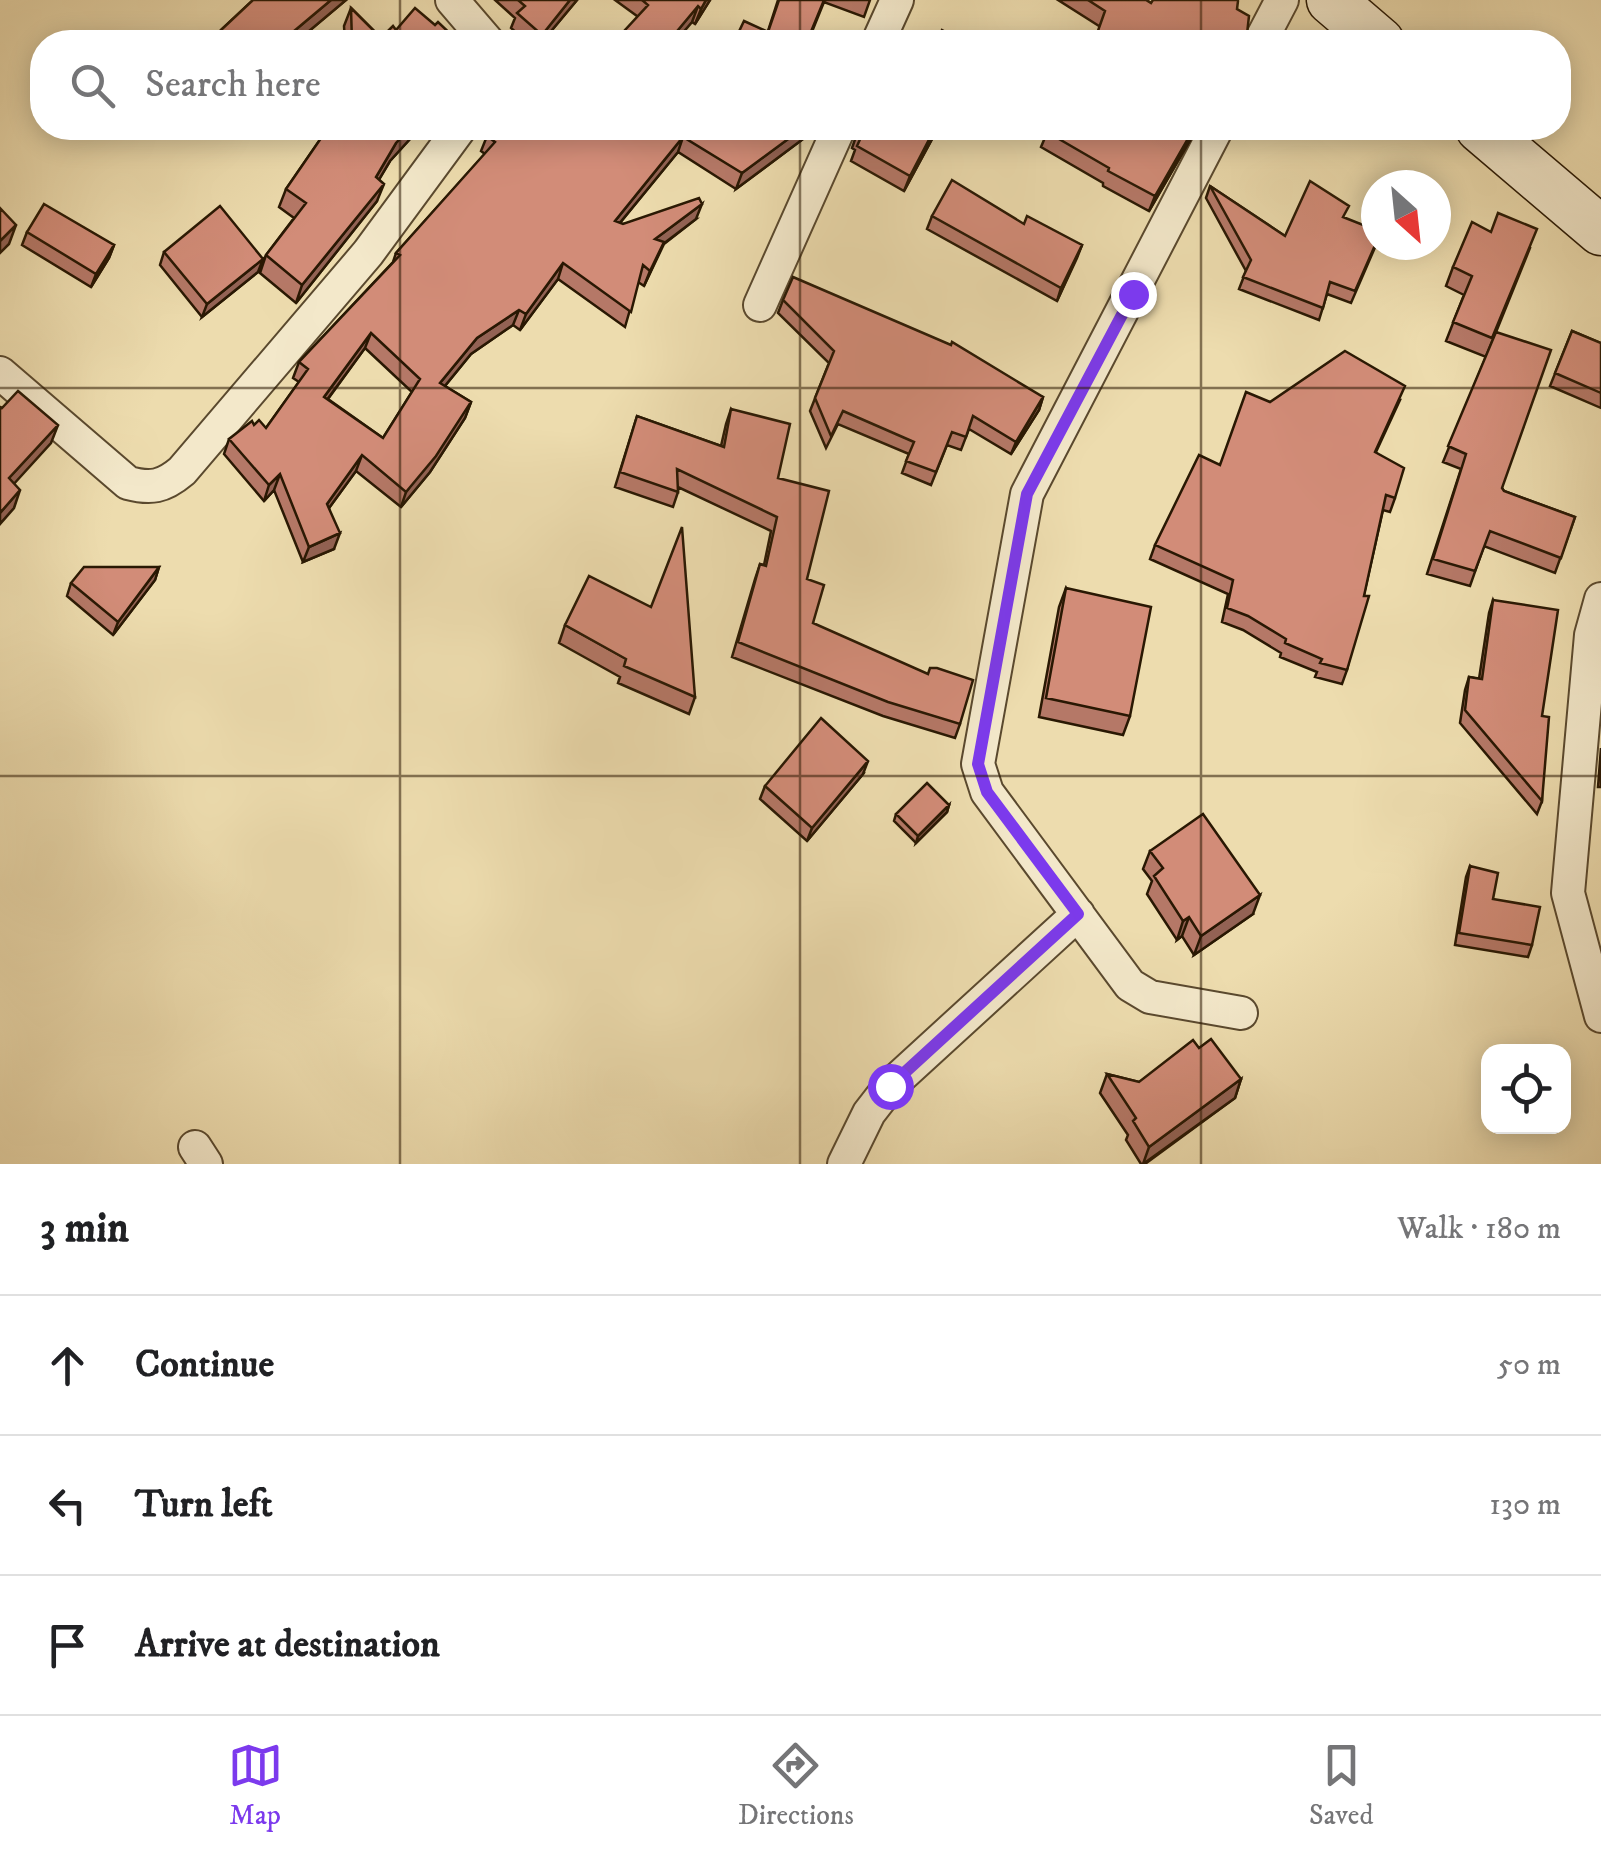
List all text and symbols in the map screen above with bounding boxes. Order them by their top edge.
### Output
search box [30,30,1571,140]
icon: search [65,58,120,113]
text: Search here [145,61,321,109]
north arrow [1361,170,1451,260]
route end [1111,272,1157,318]
map controls [1481,1044,1571,1134]
button: locate [1481,1044,1571,1134]
route start [868,1064,914,1110]
text: 3 min [40,1203,129,1255]
text: Walk · 180 m [1397,1209,1561,1249]
icon: ahead [40,1338,95,1393]
text: Continue [135,1341,274,1389]
text: 50 m [1497,1345,1561,1385]
icon: left [40,1478,95,1533]
text: Turn left [135,1481,273,1529]
text: 130 m [1489,1485,1561,1525]
icon: arrive [40,1618,95,1673]
text: Arrive at destination [135,1621,440,1669]
tab: Map [228,1738,283,1833]
tab: Directions [738,1738,854,1833]
tab: Saved [1309,1738,1373,1833]

